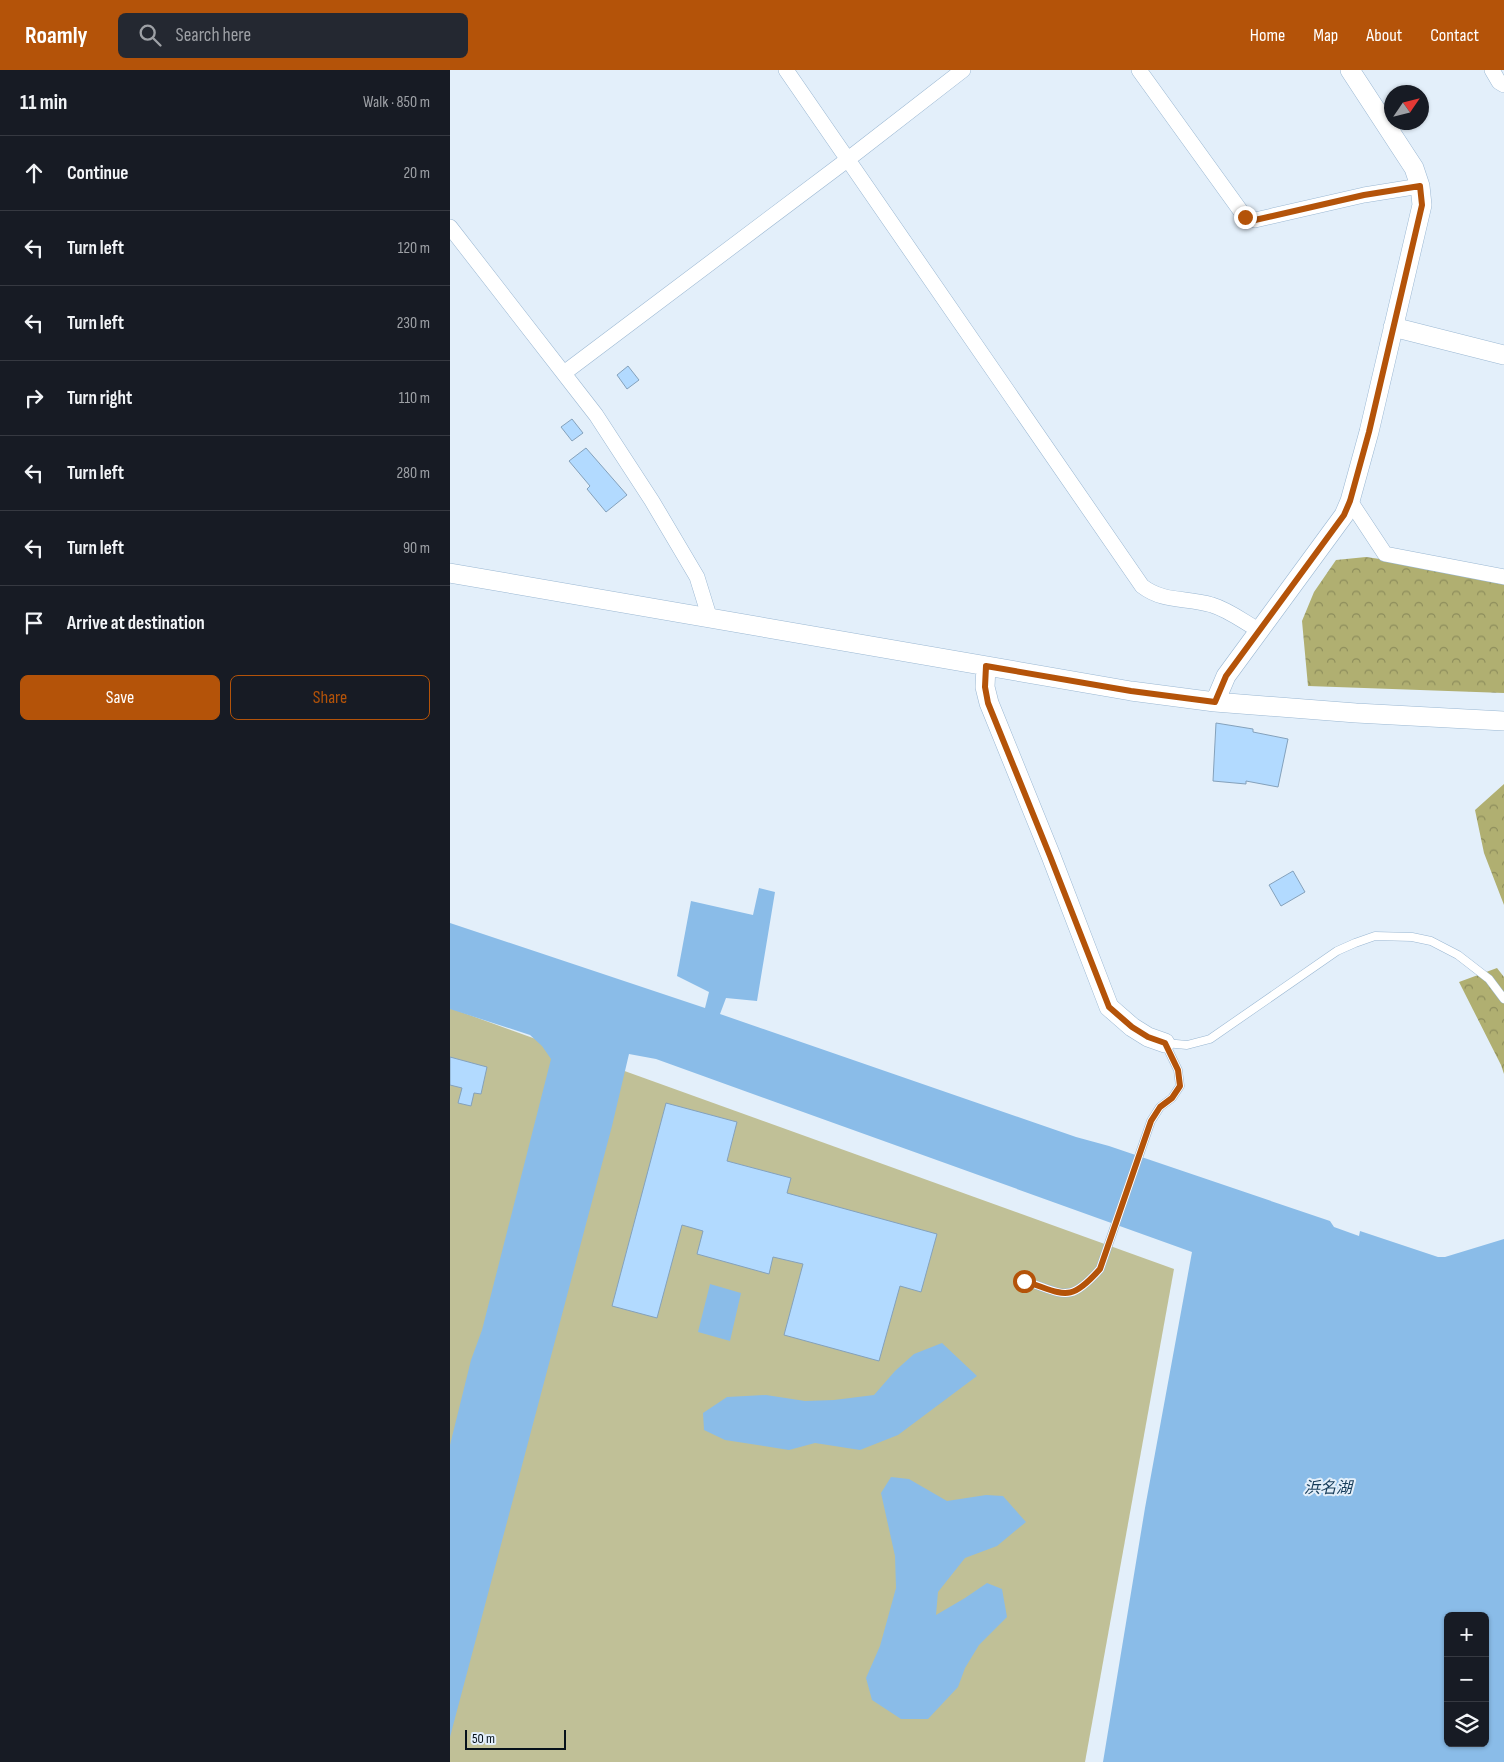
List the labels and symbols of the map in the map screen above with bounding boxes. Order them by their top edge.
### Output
north arrow [1384,85,1429,130]
route end [1234,206,1257,229]
route start [1013,1270,1036,1293]
water label: 浜名湖 [1304,1479,1355,1498]
scale bar [465,1727,566,1750]

